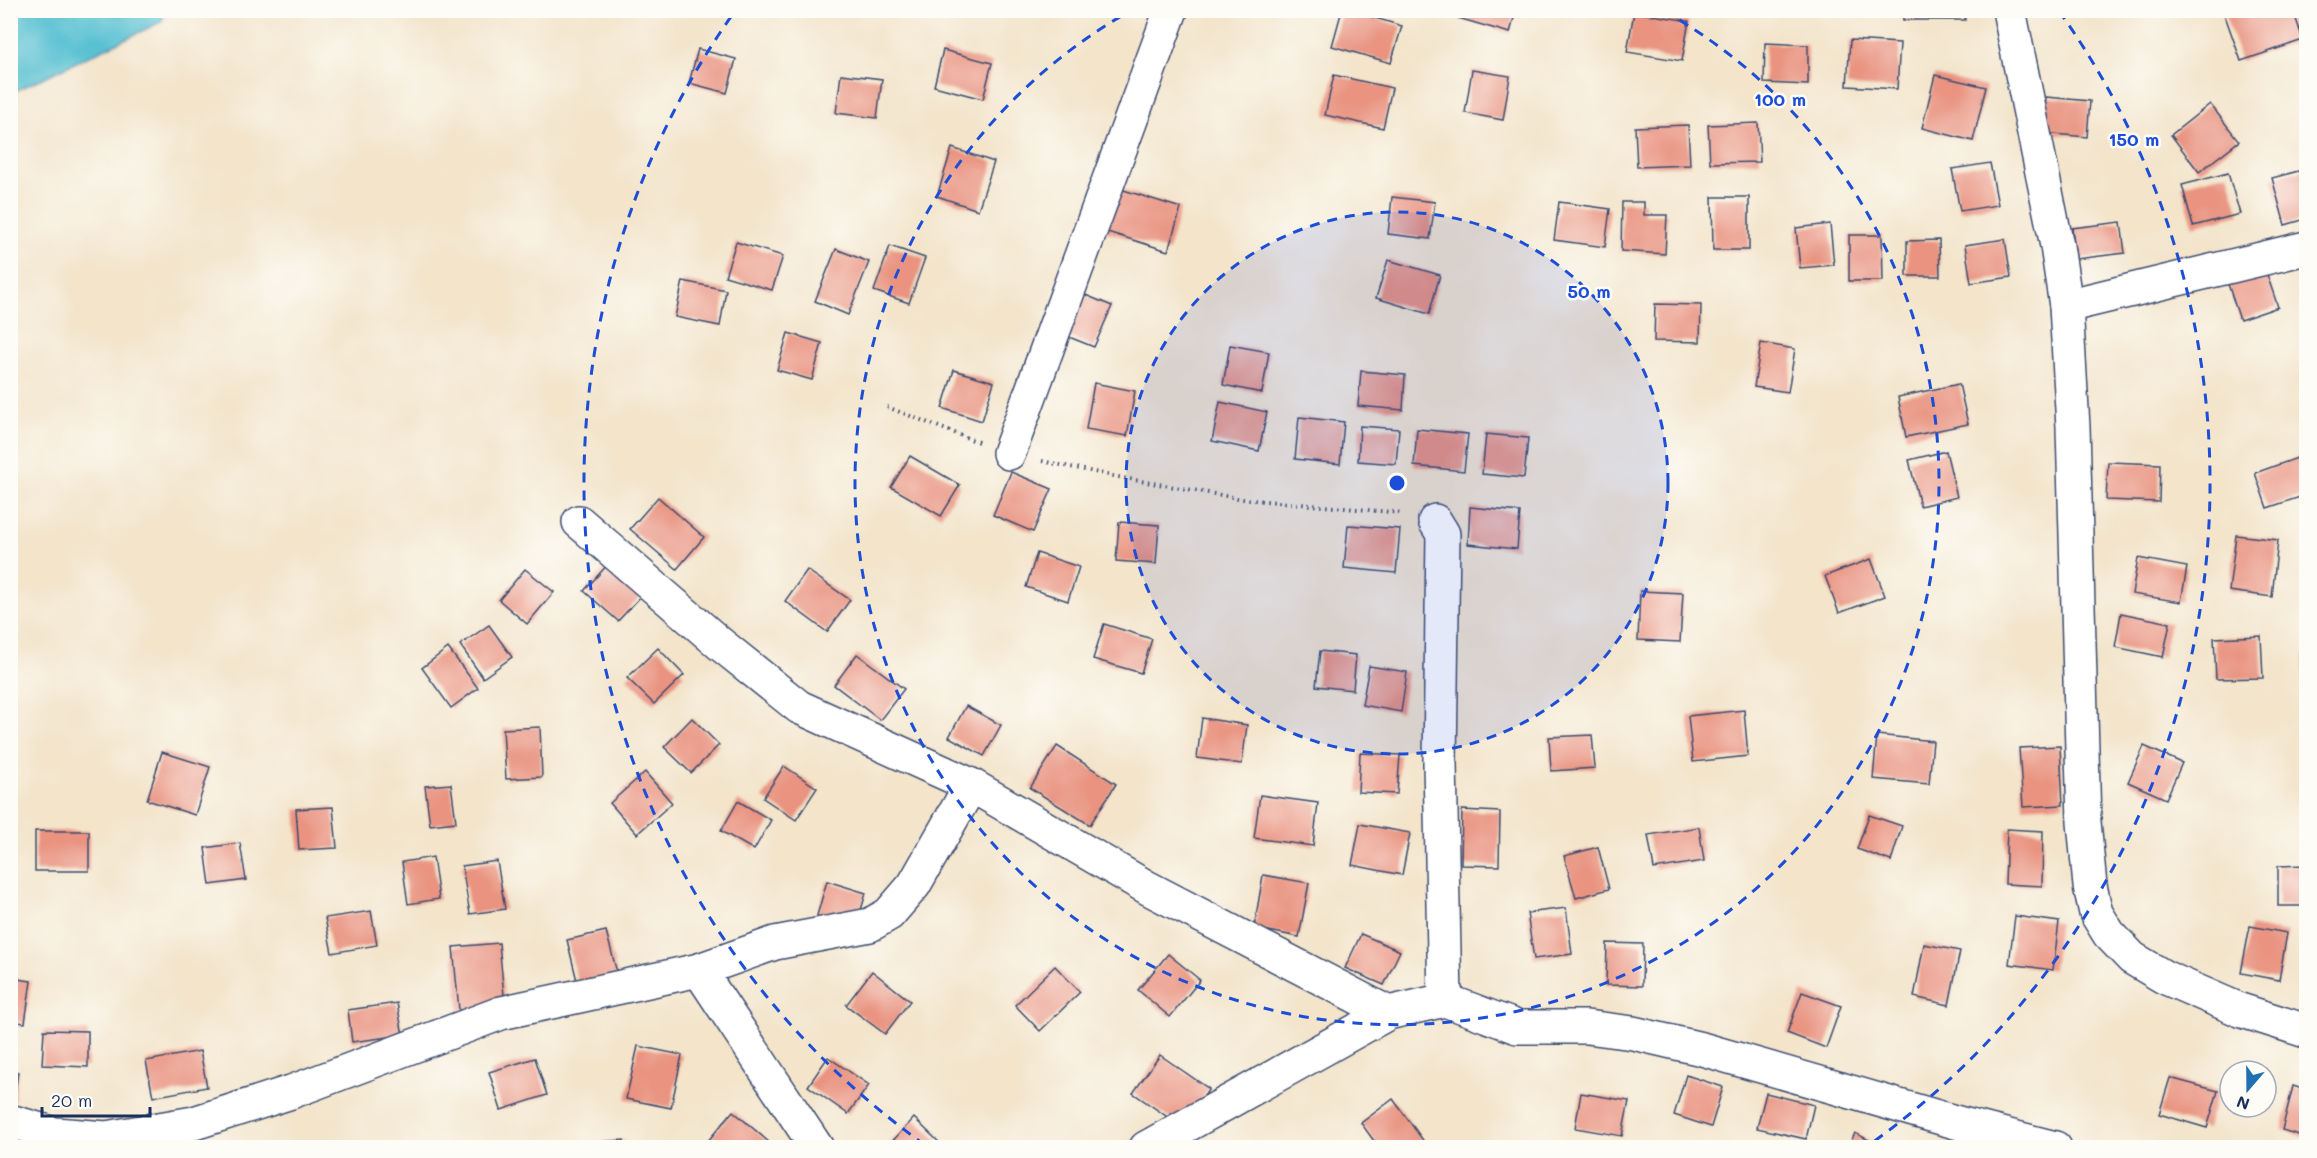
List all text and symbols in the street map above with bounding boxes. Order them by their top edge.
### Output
text: 100 m [1754,87,1806,111]
text: 150 m [2109,127,2159,151]
text: 50 m [1568,279,1610,303]
centre of rings [1387,473,1407,493]
north arrow [2218,1059,2278,1119]
scale bar [42,1080,150,1118]
text: 20 m [51,1088,92,1112]
text: N [2233,1092,2252,1116]

